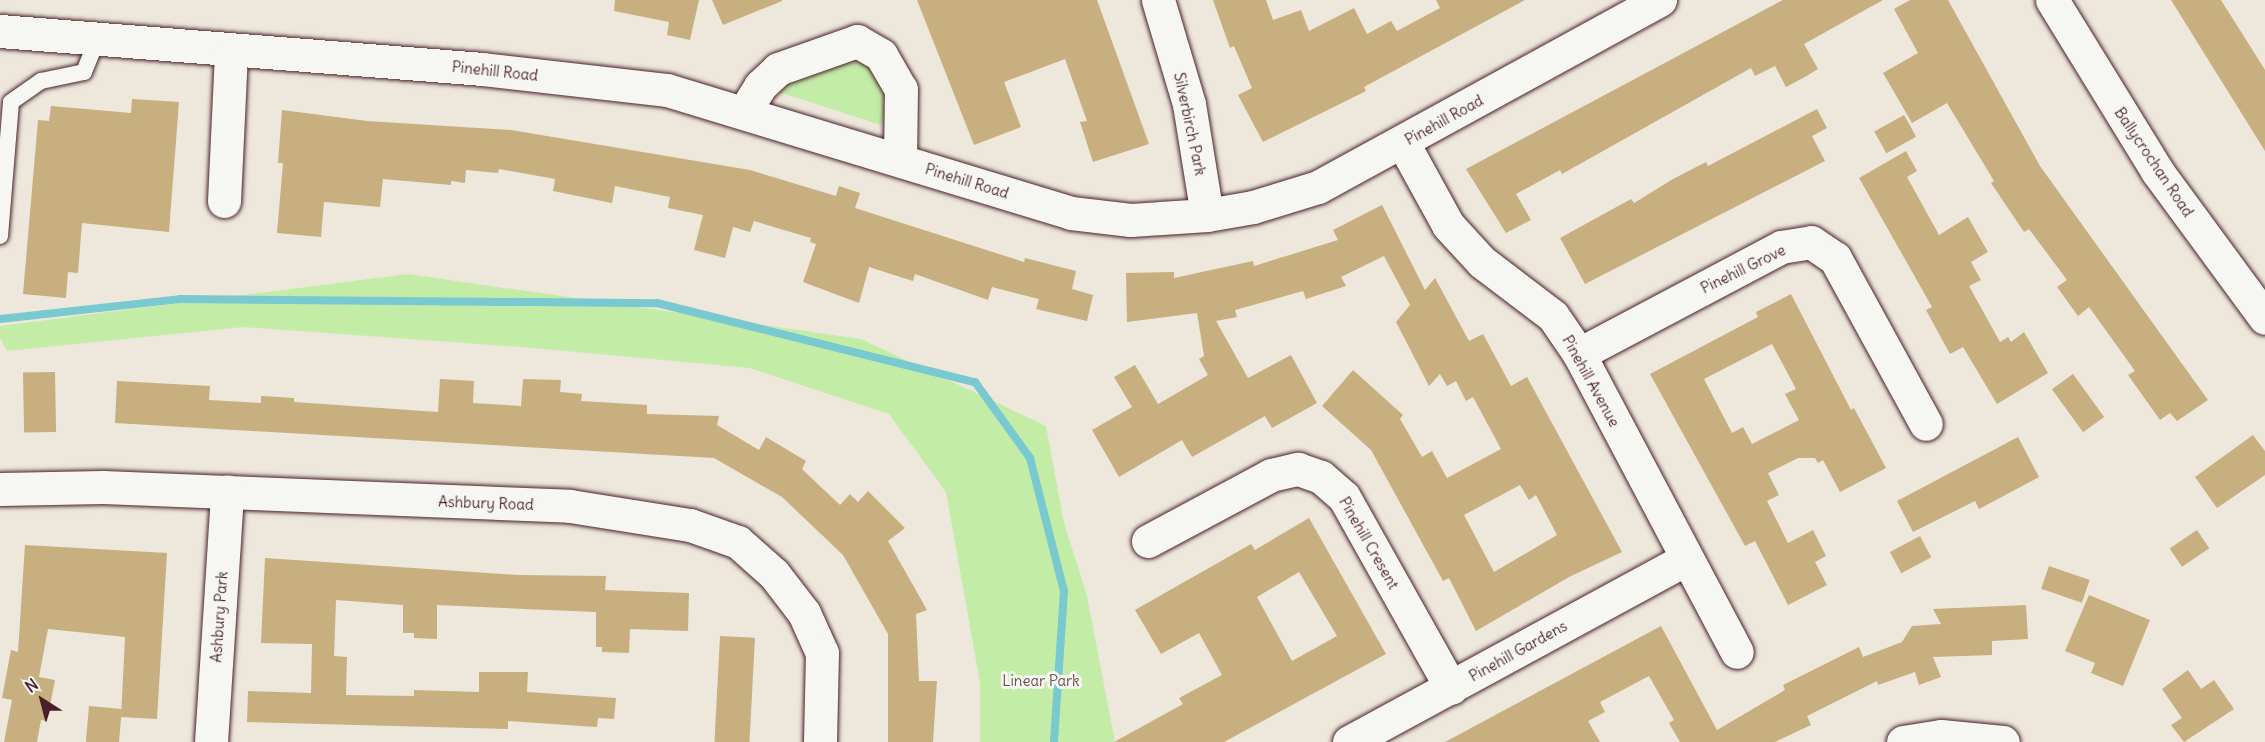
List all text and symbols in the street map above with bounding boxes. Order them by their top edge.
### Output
street label: Pinehill Road [451,58,539,84]
street label: Silverbirch Park [1170,71,1210,177]
street label: Pinehill Road [1402,91,1486,149]
street label: Ballycrochan Road [2111,104,2197,220]
street label: Pinehill Road [923,160,1011,202]
street label: Pinehill Grove [1698,241,1788,297]
street label: Pinehill Avenue [1558,332,1624,430]
street label: Ashbury Road [438,492,534,514]
street label: Pinehill Cresent [1335,494,1403,592]
street label: Ashbury Park [207,571,231,663]
street label: Pinehill Gardens [1466,617,1570,685]
north arrow [12,670,72,730]
park label: Linear Park [1002,672,1080,690]
text: N [21,674,42,697]

